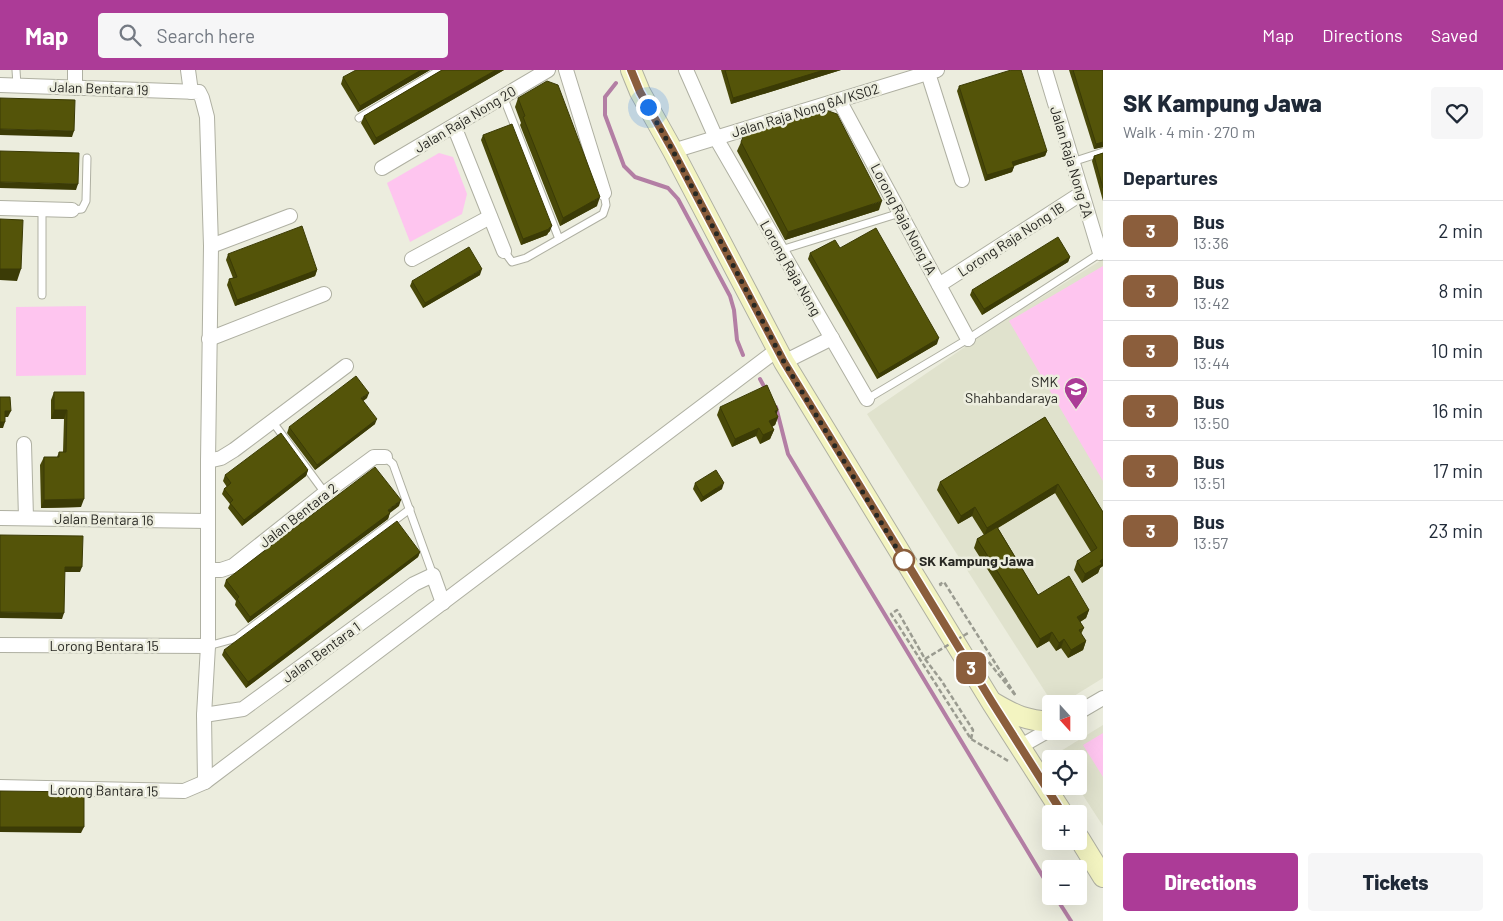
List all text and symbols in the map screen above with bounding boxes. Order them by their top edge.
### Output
search box [98,13,448,58]
text: Map [25,21,68,50]
icon: search [116,21,144,49]
text: Search here [156,24,255,47]
text: Map [1262,24,1294,46]
text: Directions [1322,24,1403,46]
text: Saved [1431,24,1478,46]
street label: Jalan Bentara 19 [49,78,149,98]
street label: Jalan Raja Nong 6A/KS02 [729,79,881,141]
street label: Jalan Raja Nong 20 [411,82,519,156]
button: heart [1431,87,1483,139]
text: SK Kampung Jawa [1123,88,1322,117]
your location [636,95,661,120]
street label: Jalan Raja Nong 2A [1047,104,1097,220]
text: Walk · 4 min · 270 m [1123,122,1255,141]
street label: Lorong Raja Nong 1A [868,160,941,278]
text: Departures [1123,166,1218,189]
street label: Lorong Raja Nong 1B [954,198,1068,280]
text: Bus [1193,210,1225,233]
street label: Lorong Raja Nong [757,217,825,319]
text: 2 min [1438,219,1483,242]
text: 3 [1146,220,1155,242]
text: 13:36 [1193,233,1229,252]
text: Bus [1193,270,1225,293]
text: 8 min [1439,279,1483,302]
text: 3 [1146,280,1155,302]
text: 13:42 [1193,293,1230,312]
text: Bus [1193,330,1225,353]
text: 10 min [1431,339,1483,362]
text: 3 [1146,340,1155,362]
text: 13:44 [1193,353,1230,372]
place label: SMK Shahbandaraya [965,373,1058,406]
school or university icon: SMK Shahbandaraya [1063,376,1089,410]
text: Bus [1193,390,1225,413]
text: 16 min [1432,399,1483,422]
text: 3 [1146,400,1155,422]
text: 13:50 [1193,413,1230,432]
text: Bus [1193,450,1225,473]
text: 17 min [1433,459,1483,482]
text: 3 [1146,460,1155,482]
text: 13:51 [1193,473,1226,492]
street label: Jalan Bentara 2 [256,479,340,551]
street label: Jalan Bentara 16 [54,510,154,528]
text: Bus [1193,510,1225,533]
text: 23 min [1429,519,1483,542]
text: 3 [1146,520,1155,542]
text: 13:57 [1193,533,1228,552]
marker: SK Kampung Jawa [893,549,915,571]
place label: SK Kampung Jawa [919,552,1034,569]
street label: Jalan Bentara 1 [279,618,363,686]
street label: Lorong Bentara 15 [49,637,159,654]
line badge: 3 [955,652,987,684]
text: 3 [966,657,976,679]
north arrow [1042,695,1088,740]
map controls [1042,695,1087,905]
button: locate [1042,750,1087,795]
street label: Lorong Bantara 15 [49,781,159,799]
button: + [1042,805,1087,850]
button: Directions [1123,853,1298,911]
button: Tickets [1308,853,1483,911]
button: − [1042,860,1087,905]

